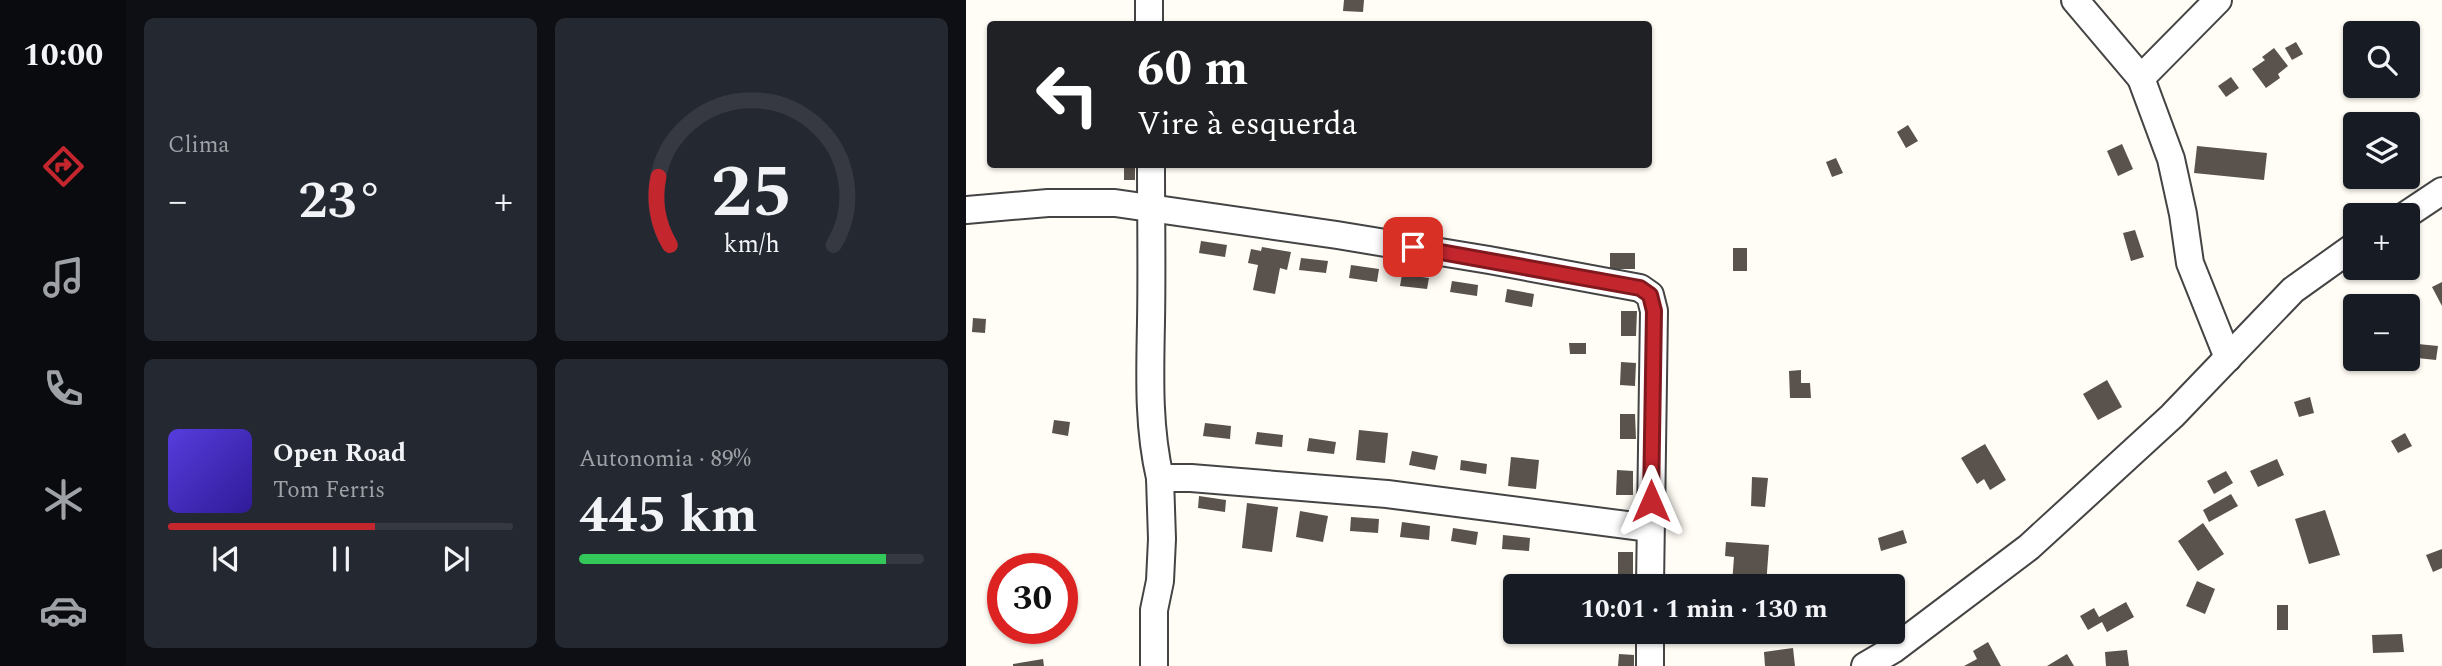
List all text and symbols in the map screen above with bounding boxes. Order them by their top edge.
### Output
map controls [2343,21,2420,371]
button: search [2343,21,2420,98]
text: 10:00 [23,31,103,80]
text: 60 m [1137,32,1248,107]
icon: left [1022,49,1113,140]
text: Vire à esquerda [1137,100,1357,149]
button: layers [2343,112,2420,189]
text: Clima [168,128,230,163]
text: 25 [711,139,792,250]
icon: directions [39,142,88,191]
text: 23° [298,162,383,241]
text: − [168,173,187,231]
text: + [494,173,513,231]
button: + [2343,203,2420,280]
pin [1383,217,1443,277]
text: km/h [723,226,780,264]
icon: arrive [1394,228,1432,266]
icon: music [39,253,88,302]
button: − [2343,294,2420,371]
icon: phone [39,364,88,413]
text: Open Road [273,433,406,473]
text: Autonomia · 89% [579,442,751,477]
position arrow [1614,464,1688,538]
text: Tom Ferris [273,473,385,508]
icon: climate [39,475,88,524]
text: 445 km [579,476,758,555]
icon: previous [207,540,245,578]
icon: pause [322,540,360,578]
icon: next [437,540,475,578]
speed limit sign: 30 [987,553,1078,644]
icon: car [39,586,88,635]
text: 10:01 · 1 min · 130 m [1580,589,1828,629]

